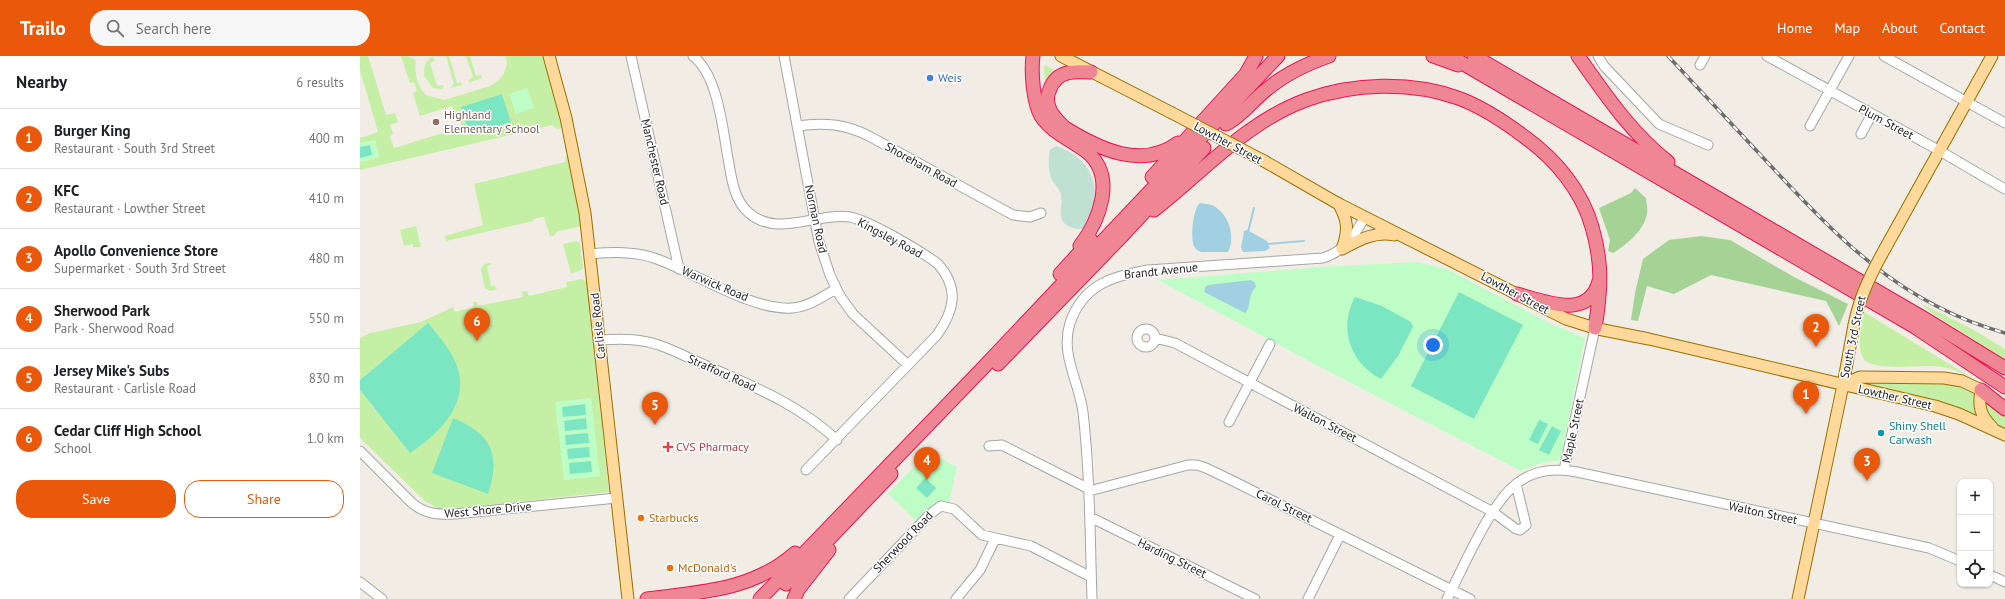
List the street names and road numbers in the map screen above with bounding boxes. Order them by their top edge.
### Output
street label: Plum Street [1856,101,1916,142]
street label: Manchester Road [638,117,673,206]
street label: Lowther Street [1191,118,1265,167]
street label: Shoreham Road [882,139,960,191]
street label: Norman Road [802,183,831,254]
street label: Kingsley Road [855,214,925,261]
street label: Brandt Avenue [1123,259,1199,282]
street label: Warwick Road [680,263,751,304]
street label: Lowther Street [1478,268,1552,317]
street label: Carlisle Road [587,292,608,360]
street label: South 3rd Street [1836,294,1869,380]
street label: Strafford Road [686,351,759,394]
street label: Lowther Street [1857,381,1933,412]
street label: Maple Street [1558,397,1587,464]
street label: Walton Street [1291,400,1360,445]
street label: Carol Street [1254,486,1315,526]
street label: West Shore Drive [444,498,532,521]
street label: Walton Street [1727,498,1799,527]
street label: Sherwood Road [870,508,936,576]
street label: Harding Street [1135,534,1209,581]

